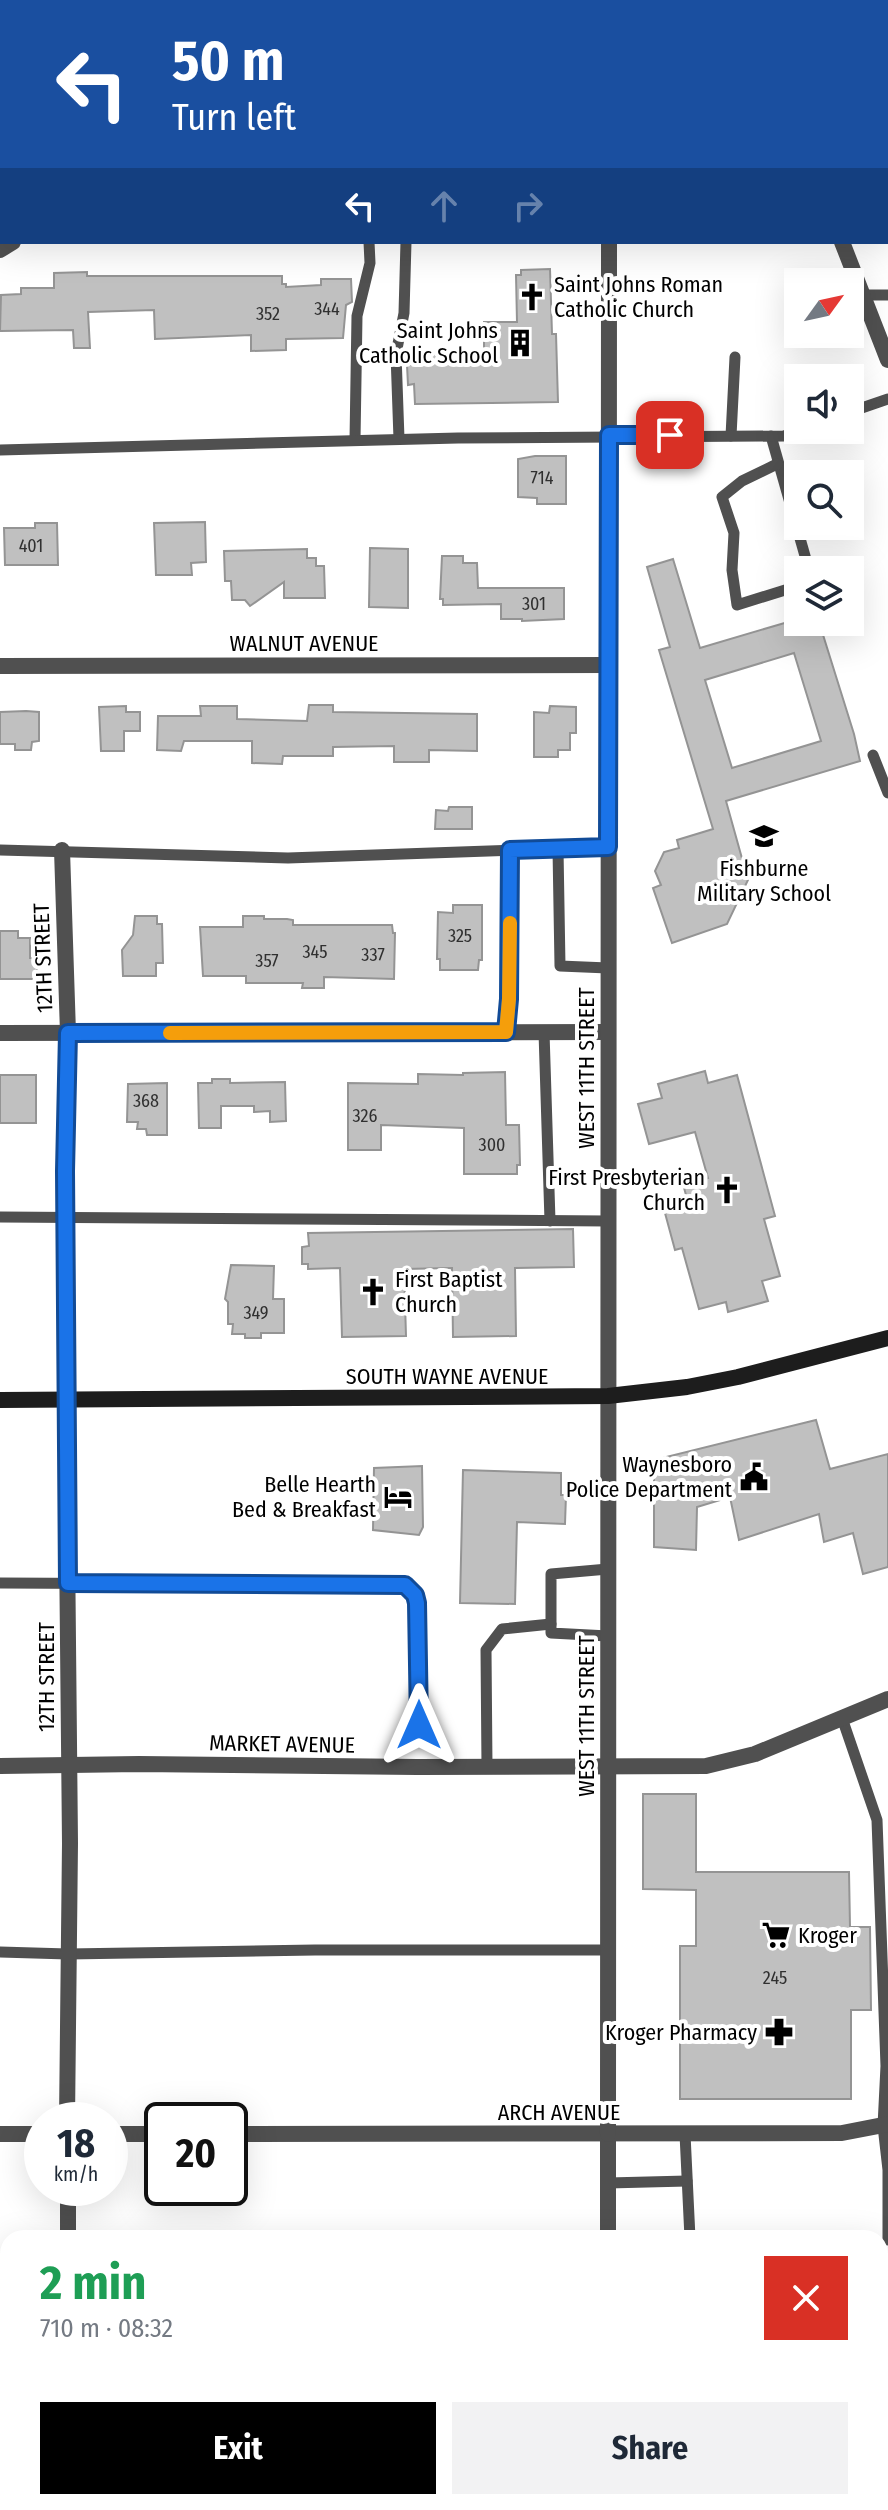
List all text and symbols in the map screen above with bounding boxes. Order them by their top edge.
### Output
text: 50 m [172,28,284,95]
icon: left [40,32,144,136]
text: Turn left [172,96,296,140]
icon: left [338,184,382,228]
icon: ahead [422,184,466,228]
icon: right [506,184,550,228]
north arrow [784,268,864,348]
map controls [784,268,864,636]
place label: Saint Johns Roman Catholic Church [554,271,723,323]
church icon: Saint Johns Roman Catholic Church [517,282,547,312]
house number: 344 [314,298,340,320]
house number: 352 [256,303,280,325]
place label: Saint Johns Catholic School [359,317,498,369]
building icon: Saint Johns Catholic School [505,328,535,358]
button: sound [784,364,864,444]
pin [636,401,704,469]
icon: arrive [648,413,692,457]
button: search [784,460,864,540]
house number: 714 [531,467,554,489]
house number: 401 [19,535,43,557]
button: layers [784,556,864,636]
house number: 301 [522,593,546,615]
street label: WALNUT AVENUE [230,630,378,657]
school or university icon: Fishburne Military School [749,821,779,851]
place label: Fishburne Military School [697,855,831,907]
street label: 12TH STREET [28,902,58,1013]
house number: 325 [448,925,472,947]
house number: 345 [303,941,327,963]
house number: 337 [361,944,385,966]
house number: 357 [255,950,279,972]
street label: WEST 11TH STREET [573,987,600,1149]
house number: 368 [133,1090,159,1112]
house number: 326 [353,1105,377,1127]
house number: 300 [479,1134,505,1156]
place label: First Presbyterian Church [548,1164,705,1216]
church icon: First Presbyterian Church [712,1175,742,1205]
place label: First Baptist Church [395,1266,503,1318]
church icon: First Baptist Church [358,1277,388,1307]
house number: 349 [243,1302,269,1324]
street label: SOUTH WAYNE AVENUE [346,1363,548,1390]
place label: Waynesboro Police Department [566,1451,733,1503]
public building icon: Waynesboro Police Department [739,1462,769,1492]
place label: Belle Hearth Bed & Breakfast [232,1471,377,1523]
hotel icon: Belle Hearth Bed & Breakfast [383,1482,413,1512]
street label: 12TH STREET [33,1621,60,1732]
street label: WEST 11TH STREET [573,1635,600,1797]
position arrow [377,1683,461,1767]
street label: MARKET AVENUE [209,1729,355,1759]
supermarket icon: Kroger [761,1920,791,1950]
place label: Kroger [798,1922,857,1949]
house number: 245 [763,1967,787,1989]
pharmacy icon: Kroger Pharmacy [764,2017,794,2047]
place label: Kroger Pharmacy [605,2019,757,2046]
street label: ARCH AVENUE [498,2099,620,2126]
speed limit sign: 20 [144,2102,248,2206]
text: 18 [57,2120,95,2168]
text: km/h [54,2162,98,2186]
text: 2 min [40,2254,146,2312]
button: close [764,2256,848,2340]
text: 710 m · 08:32 [40,2313,173,2344]
button: Exit [40,2402,436,2494]
button: Share [452,2402,848,2494]

